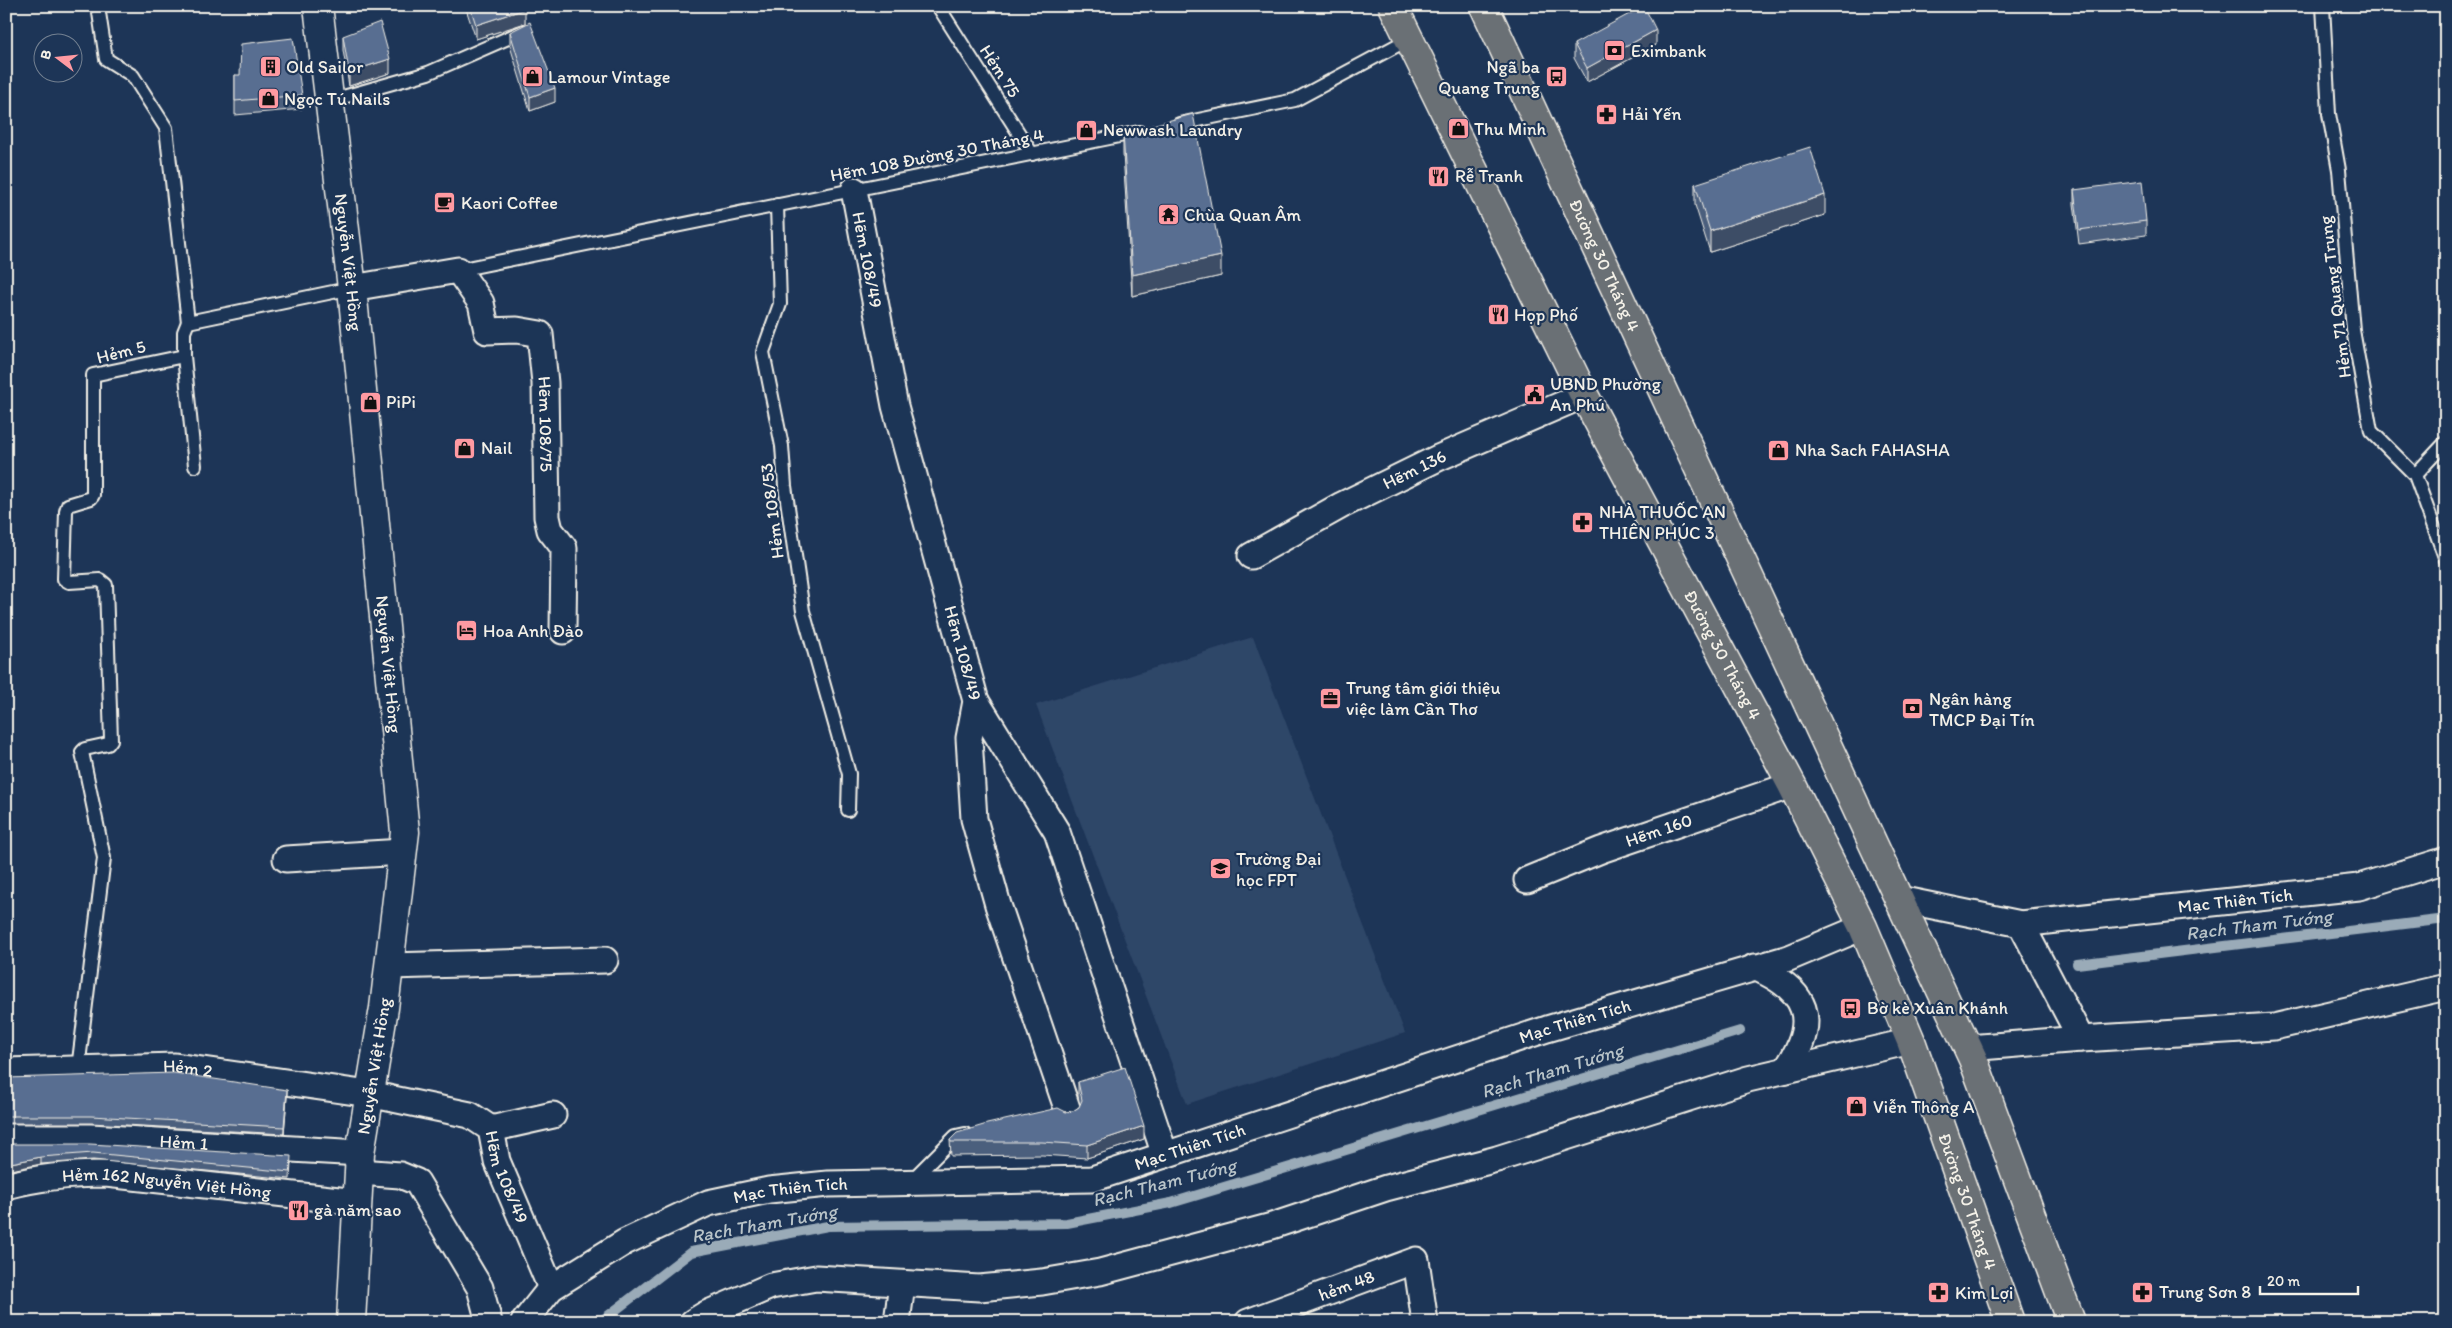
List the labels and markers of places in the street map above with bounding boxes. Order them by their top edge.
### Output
bank icon: Eximbank [1603,39,1627,63]
place label: Eximbank [1631,40,1706,62]
building icon: Old Sailor [258,55,282,79]
place label: Old Sailor [286,56,364,78]
place label: Ngã ba Quang Trung [1438,56,1541,99]
shop icon: Lamour Vintage [520,65,544,89]
bus stop icon: Ngã ba Quang Trung [1544,65,1568,89]
place label: Lamour Vintage [548,66,670,88]
shop icon: Ngọc Tú Nails [256,87,280,111]
place label: Ngọc Tú Nails [284,88,390,110]
pharmacy icon: Hải Yến [1594,102,1618,126]
place label: Hải Yến [1622,103,1682,125]
shop icon: Thu Minh [1446,117,1470,141]
shop icon: Newwash Laundry [1075,118,1099,142]
place label: Thu Minh [1474,118,1547,140]
place label: Newwash Laundry [1103,119,1243,141]
restaurant icon: Rễ Tranh [1427,164,1451,188]
place label: Rễ Tranh [1455,165,1523,187]
cafe icon: Kaori Coffee [433,191,457,215]
place label: Kaori Coffee [461,192,558,214]
temple icon: Chùa Quan Âm [1156,203,1180,227]
place label: Chùa Quan Âm [1184,204,1302,226]
restaurant icon: Họp Phố [1486,303,1510,327]
place label: Họp Phố [1514,304,1578,326]
place label: UBND Phường An Phú [1550,373,1662,416]
public building icon: UBND Phường An Phú [1522,382,1546,406]
shop icon: PiPi [358,390,382,414]
place label: PiPi [386,391,416,413]
shop icon: Nail [453,436,477,460]
place label: Nail [481,437,512,459]
shop icon: Nha Sach FAHASHA [1767,438,1791,462]
place label: Nha Sach FAHASHA [1795,439,1950,461]
place label: NHÀ THUỐC AN THIÊN PHÚC 3 [1599,501,1726,544]
pharmacy icon: NHÀ THUỐC AN THIÊN PHÚC 3 [1571,510,1595,534]
hotel icon: Hoa Anh Đào [455,619,479,643]
place label: Hoa Anh Đào [483,620,583,642]
place label: Trung tâm giới thiệu việc làm Cần Thơ [1346,677,1500,720]
office icon: Trung tâm giới thiệu việc làm Cần Thơ [1318,686,1342,710]
place label: Ngân hàng TMCP Đại Tín [1929,688,2035,731]
bank icon: Ngân hàng TMCP Đại Tín [1901,697,1925,721]
place label: Trường Đại học FPT [1236,848,1321,891]
school or university icon: Trường Đại học FPT [1208,857,1232,881]
bus stop icon: Bờ kè Xuân Khánh [1839,996,1863,1020]
place label: Bờ kè Xuân Khánh [1867,997,2008,1019]
shop icon: Viễn Thông A [1845,1095,1869,1119]
place label: Viễn Thông A [1873,1096,1975,1118]
restaurant icon: gà năm sao [286,1198,310,1222]
place label: gà năm sao [314,1199,401,1221]
pharmacy icon: Trung Sơn 8 [2131,1280,2155,1304]
pharmacy icon: Kim Lợi [1927,1281,1951,1305]
place label: Trung Sơn 8 [2159,1281,2251,1303]
place label: Kim Lợi [1955,1282,2013,1304]

